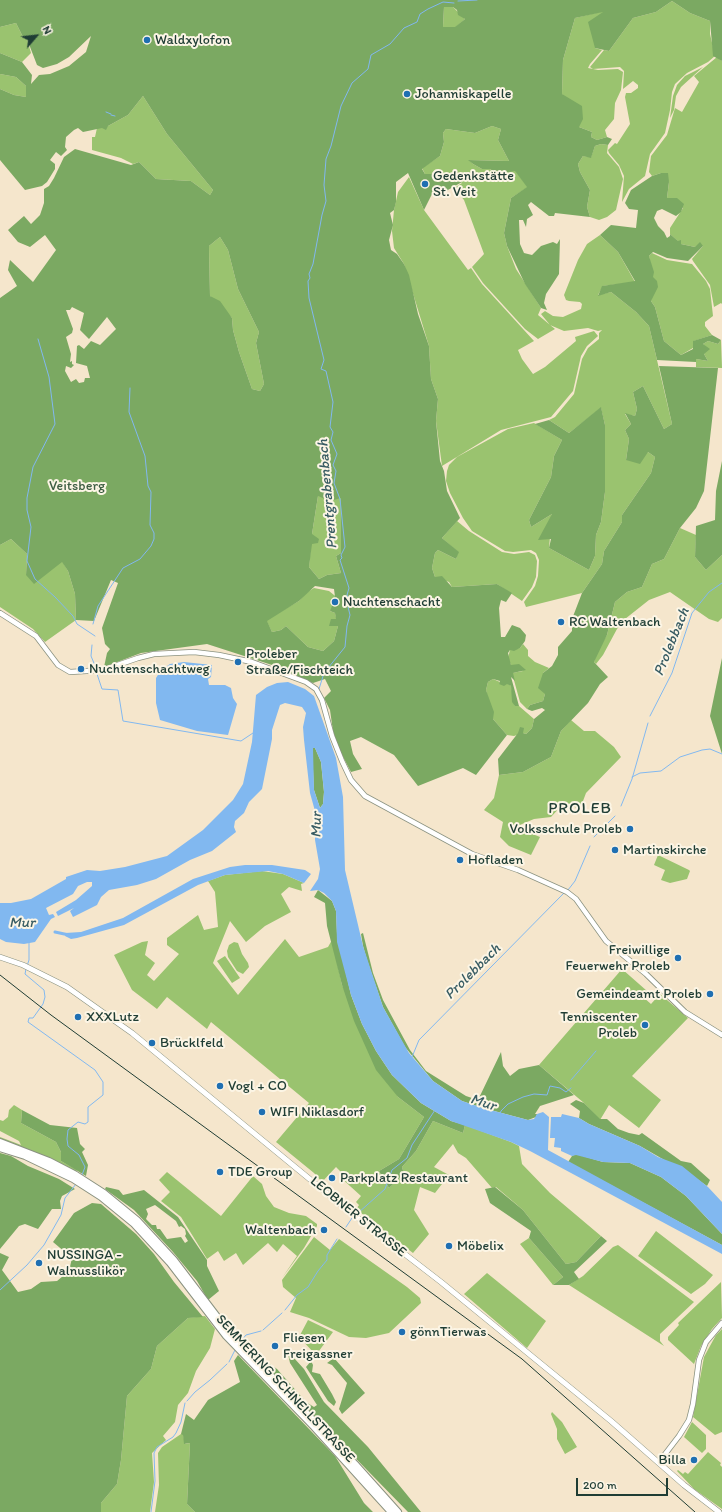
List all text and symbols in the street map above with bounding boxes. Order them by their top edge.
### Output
north arrow [16,16,56,56]
text: N [40,24,55,36]
place label: Waldxylofon [155,32,230,48]
marker: Waldxylofon [142,35,152,45]
place label: Johanniskapelle [415,86,512,102]
marker: Johanniskapelle [402,89,412,99]
place label: Gedenkstätte St. Veit [433,168,514,200]
marker: Gedenkstätte St. Veit [420,179,430,189]
water label: Prentgrabenbach [314,438,342,550]
park label: Veitsberg [49,478,105,494]
place label: Nuchtenschacht [343,594,440,610]
marker: Nuchtenschacht [330,597,340,607]
water label: Prolebbach [650,605,694,679]
place label: RC Waltenbach [569,614,661,630]
marker: RC Waltenbach [556,617,566,627]
place label: Proleber Straße/Fischteich [246,646,353,678]
marker: Proleber Straße/Fischteich [233,657,243,667]
place label: Nuchtenschachtweg [89,661,210,677]
marker: Nuchtenschachtweg [76,664,86,674]
district label: PROLEB [548,799,612,819]
water label: Mur [308,812,326,838]
place label: Volksschule Proleb [510,821,622,837]
marker: Volksschule Proleb [625,824,635,834]
place label: Martinskirche [623,842,706,858]
marker: Martinskirche [610,845,620,855]
place label: Hofladen [468,852,523,868]
marker: Hofladen [455,855,465,865]
water label: Mur [9,914,35,932]
water label: Prolebbach [441,940,505,1004]
place label: Freiwillige Feuerwehr Proleb [566,942,670,974]
marker: Freiwillige Feuerwehr Proleb [673,953,683,963]
place label: Gemeindeamt Proleb [576,986,702,1002]
marker: Gemeindeamt Proleb [705,989,715,999]
place label: XXXLutz [86,1009,139,1025]
place label: Tenniscenter Proleb [560,1009,637,1042]
marker: XXXLutz [73,1012,83,1022]
marker: Tenniscenter Proleb [640,1020,650,1030]
place label: Brücklfeld [160,1035,224,1051]
marker: Brücklfeld [147,1038,157,1048]
place label: Vogl + CO [228,1078,287,1094]
marker: Vogl + CO [215,1081,225,1091]
water label: Mur [468,1090,498,1116]
place label: WIFI Niklasdorf [270,1104,364,1120]
marker: WIFI Niklasdorf [257,1107,267,1117]
place label: TDE Group [228,1164,293,1180]
marker: TDE Group [215,1167,225,1177]
place label: Parkplatz Restaurant [340,1170,468,1186]
street label: LEOBNER STRASSE [306,1173,410,1261]
marker: Parkplatz Restaurant [327,1173,337,1183]
place label: Waltenbach [245,1222,316,1238]
marker: Waltenbach [319,1225,329,1235]
place label: Möbelix [457,1238,504,1254]
marker: Möbelix [444,1241,454,1251]
place label: NUSSINGA - Walnusslikör [47,1247,125,1280]
marker: NUSSINGA - Walnusslikör [34,1258,44,1268]
street label: SEMMERING SCHNELLSTRASSE [212,1312,358,1466]
place label: gönnTierwas [410,1324,486,1340]
marker: gönnTierwas [397,1327,407,1337]
place label: Fliesen Freigassner [283,1330,352,1362]
marker: Fliesen Freigassner [270,1341,280,1351]
place label: Billa [659,1452,686,1468]
marker: Billa [689,1455,699,1465]
scale bar [578,1470,670,1496]
text: 200 m [583,1478,617,1492]

